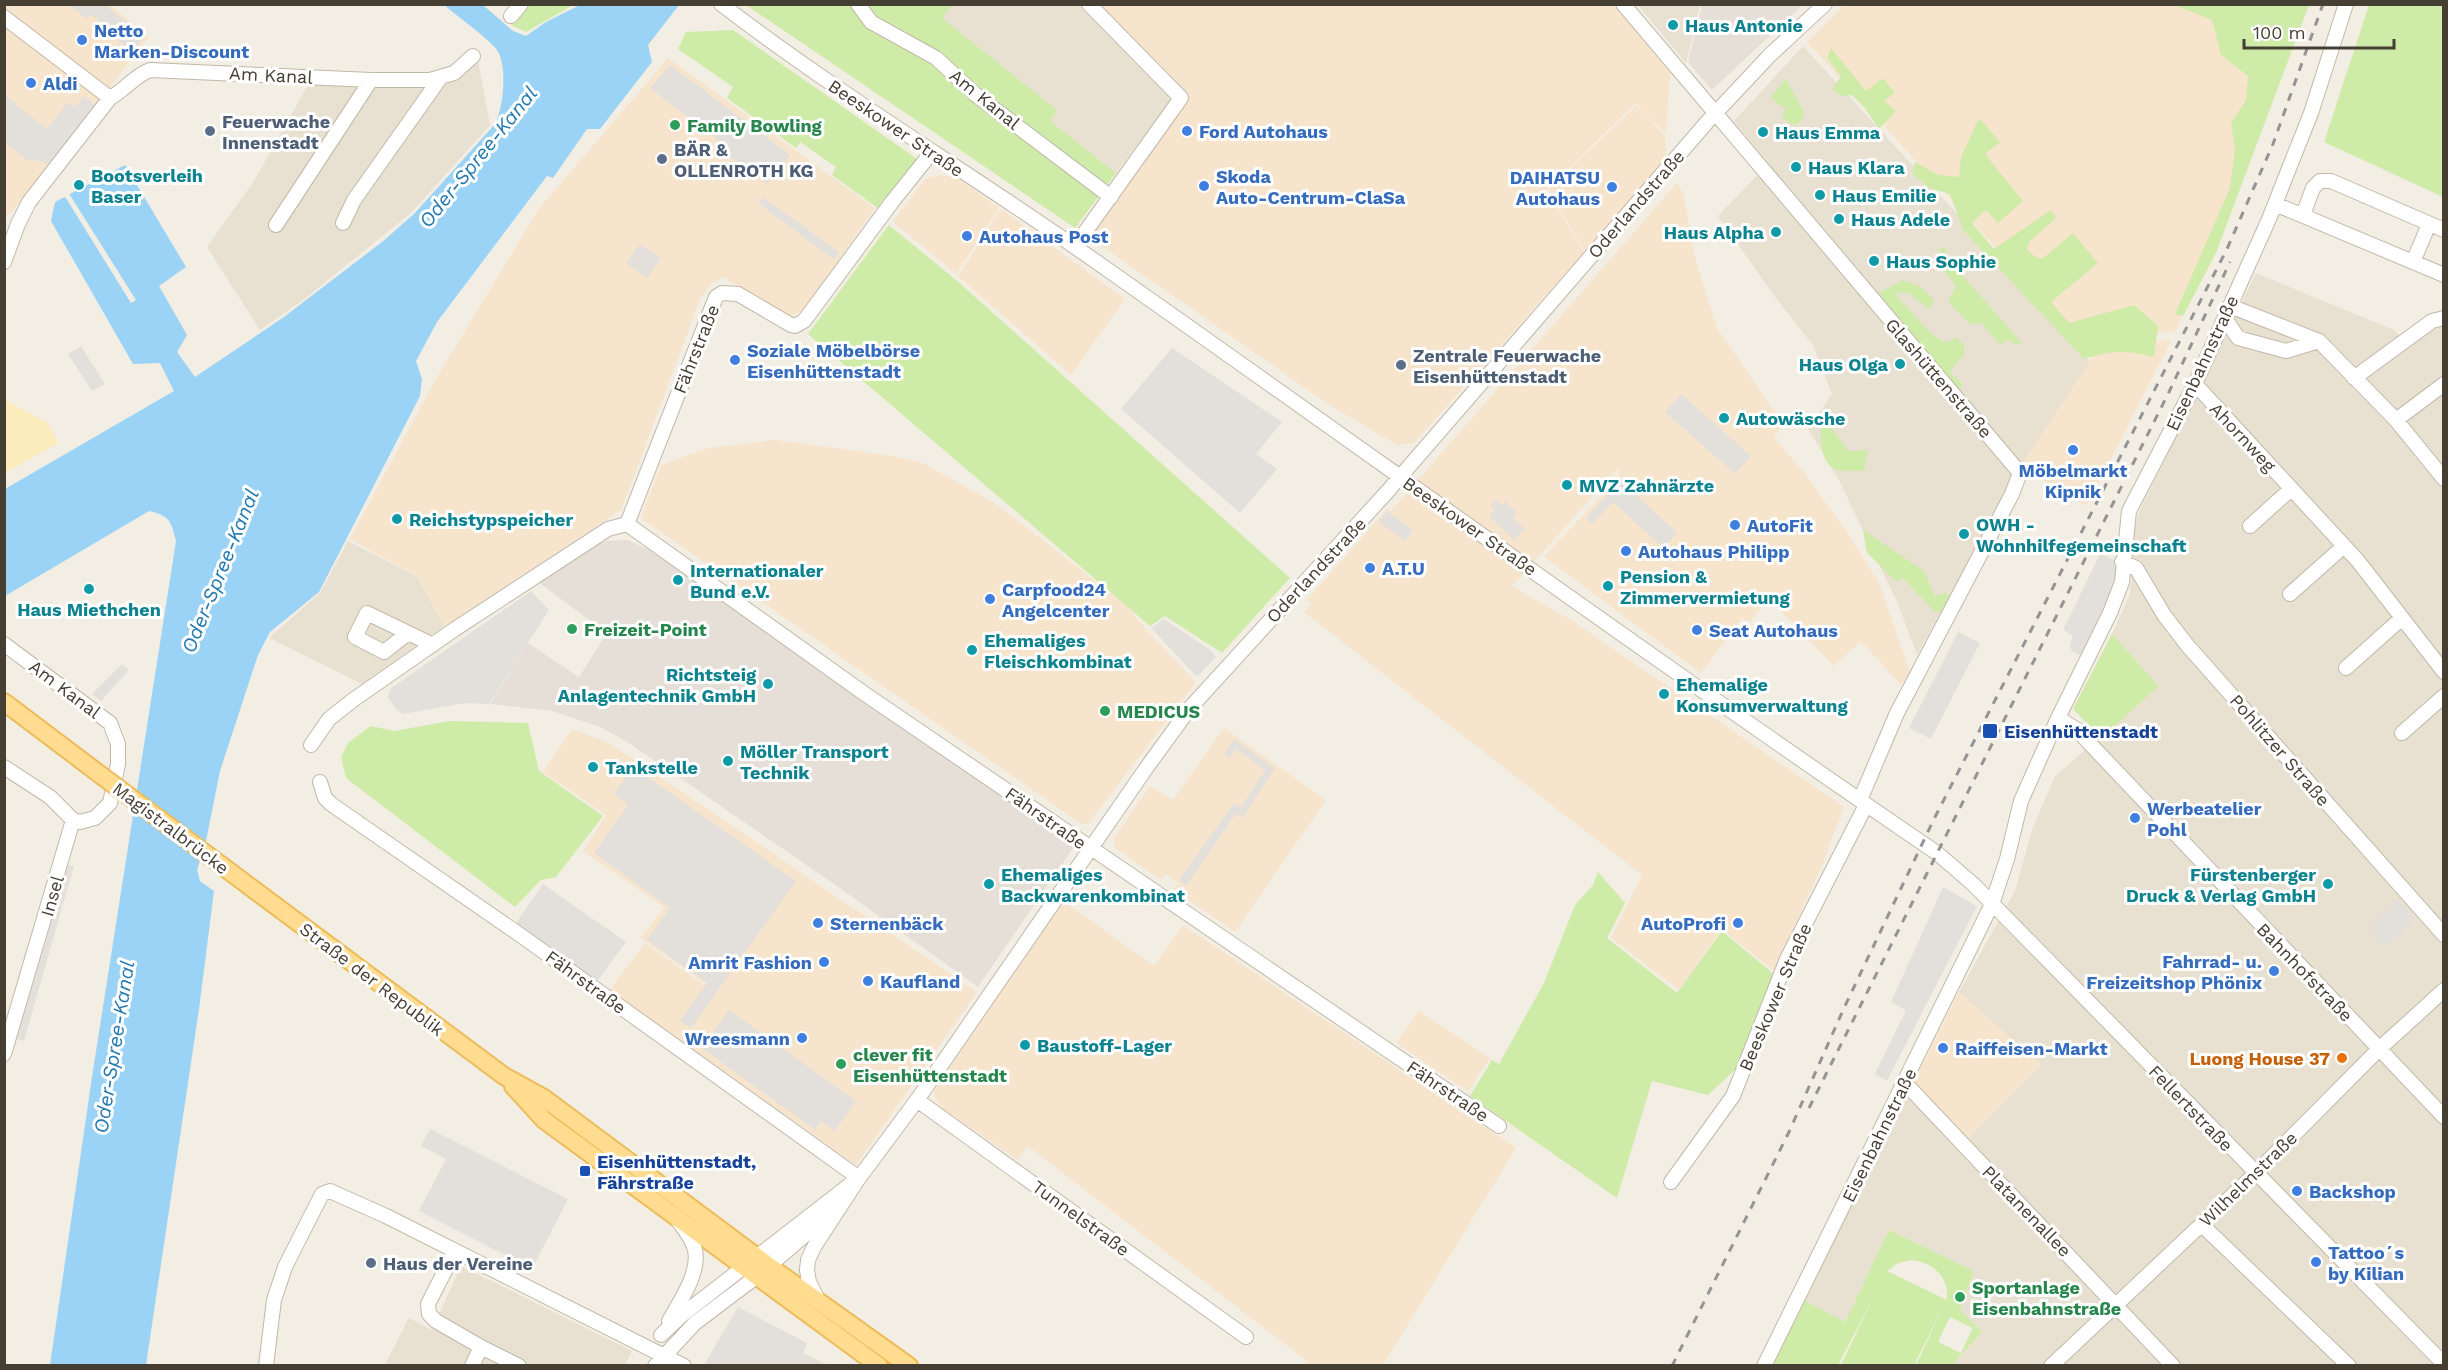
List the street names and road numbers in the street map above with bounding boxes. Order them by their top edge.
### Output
street label: Am Kanal [229,62,314,88]
street label: Am Kanal [946,64,1025,134]
street label: Beeskower Straße [824,75,968,181]
street label: Oderlandstraße [1583,146,1689,262]
street label: Eisenbahnstraße [2161,292,2243,434]
street label: Fährstraße [669,301,723,397]
street label: Glashüttenstraße [1881,314,1997,442]
street label: Ahornweg [2206,398,2281,476]
street label: Beeskower Straße [1399,472,1541,580]
street label: Oderlandstraße [1262,513,1370,627]
street label: Am Kanal [25,655,105,723]
street label: Pohlitzer Straße [2226,690,2334,810]
street label: Magistralbrücke [109,778,233,878]
street label: Fährstraße [1001,782,1091,854]
street label: Insel [36,873,68,919]
street label: Straße der Republik [296,918,448,1040]
street label: Bahnhofstraße [2253,918,2357,1026]
street label: Beeskower Straße [1734,920,1816,1074]
street label: Fährstraße [542,946,630,1018]
street label: Fährstraße [1403,1056,1493,1126]
street label: Fellertstraße [2145,1060,2237,1156]
street label: Eisenbahnstraße [1837,1064,1921,1206]
street label: Wilhelmstraße [2195,1127,2301,1231]
street label: Platanenallee [1978,1161,2076,1261]
street label: Tunnelstraße [1028,1176,1134,1260]

